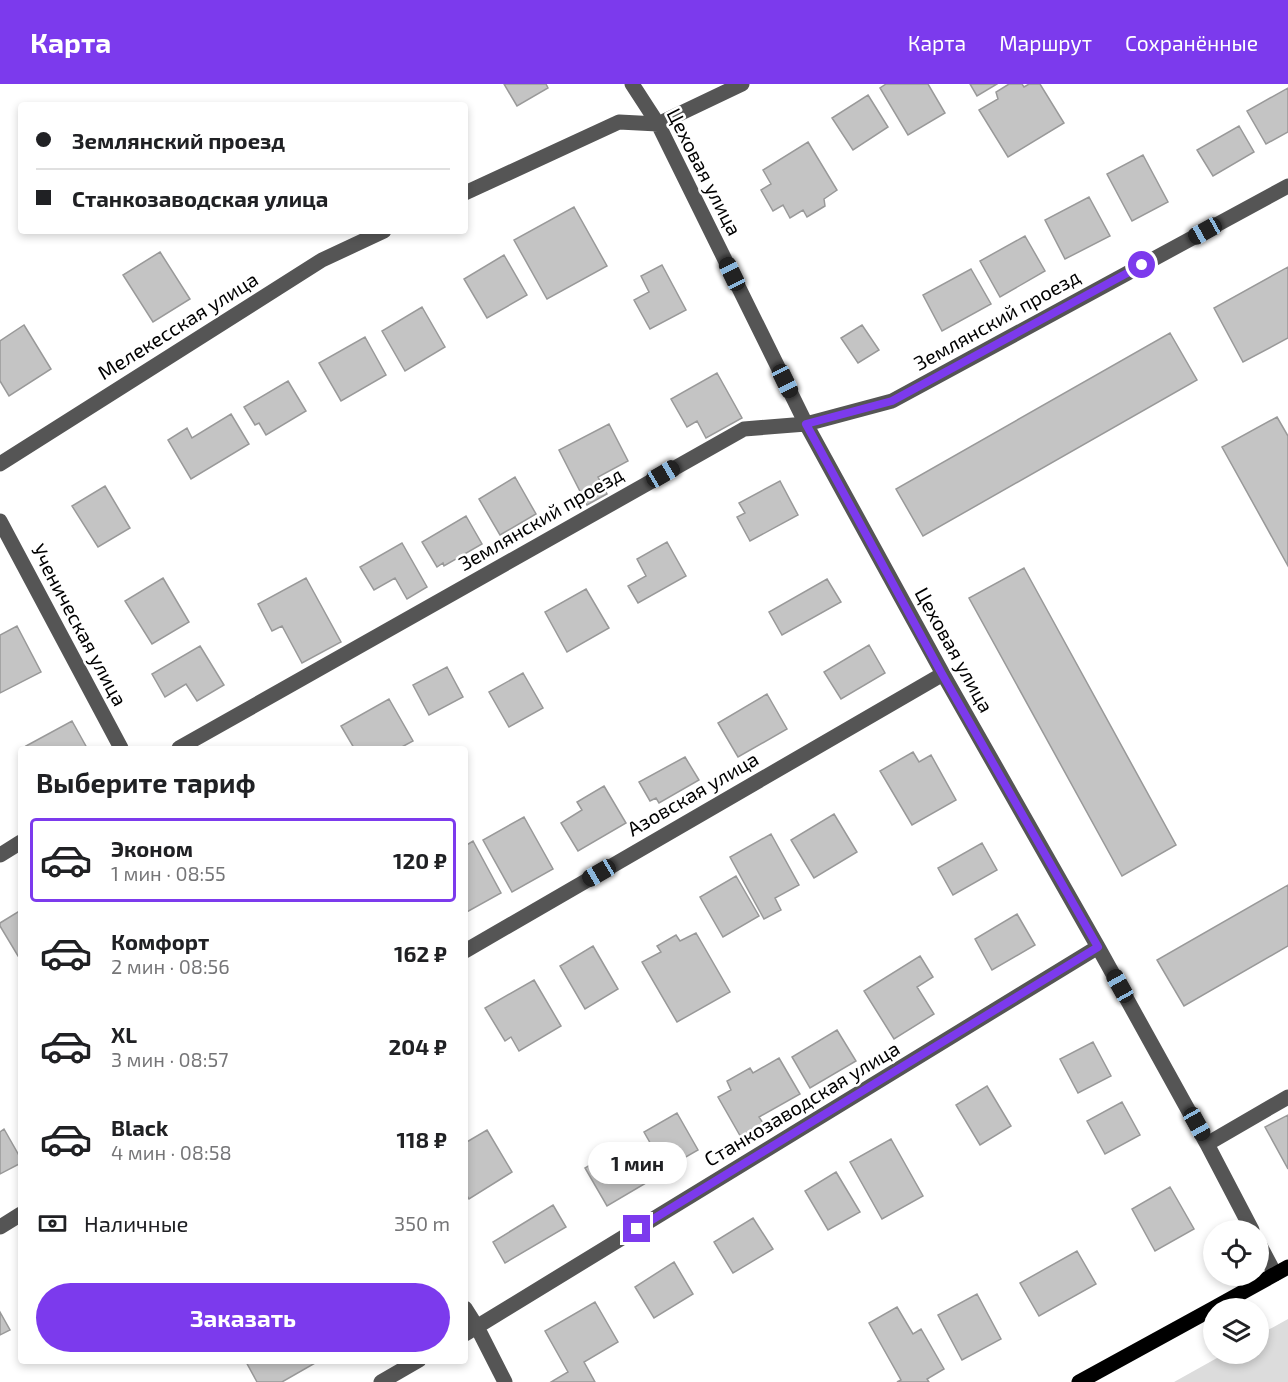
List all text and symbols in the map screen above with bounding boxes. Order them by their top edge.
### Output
text: Карта [30,25,111,59]
text: Карта [908,30,966,55]
text: Маршрут [999,30,1092,55]
text: Сохранённые [1125,30,1258,55]
street label: Цеховая улица [662,104,747,240]
text: Землянский проезд [72,127,285,153]
text: Станкозаводская улица [72,185,328,211]
car [1185,214,1225,248]
route start [1128,251,1155,278]
car [716,254,748,294]
street label: Землянский проезд [909,264,1084,375]
street label: Мелекесская улица [93,266,262,385]
car [769,361,801,401]
car [643,457,683,491]
street label: Землянский проезд [454,461,627,575]
street label: Ученическая улица [26,539,133,710]
street label: Цеховая улица [910,583,999,717]
street label: Азовская улица [623,746,763,841]
text: Выберите тариф [36,766,256,798]
icon: car [39,833,93,887]
text: Эконом [111,835,193,861]
text: 120 ₽ [393,847,447,873]
car [579,856,619,890]
text: 1 мин · 08:55 [111,861,226,885]
icon: car [39,926,93,980]
text: Комфорт [111,928,209,954]
text: 162 ₽ [394,940,447,966]
text: 2 мин · 08:56 [111,954,230,978]
car [1103,966,1137,1006]
icon: car [39,1019,93,1073]
text: XL [111,1021,137,1047]
text: 204 ₽ [389,1033,447,1059]
street label: Станкозаводская улица [700,1035,904,1172]
text: 3 мин · 08:57 [111,1047,228,1071]
car [1180,1104,1214,1144]
icon: car [39,1112,93,1166]
text: Black [111,1114,168,1140]
text: 118 ₽ [397,1126,447,1152]
text: 4 мин · 08:58 [111,1140,232,1164]
callout: 1 мин [588,1142,686,1184]
text: 1 мин [611,1151,664,1175]
icon: cash [36,1207,69,1240]
text: Наличные [84,1210,188,1236]
text: 350 m [394,1211,450,1235]
route end [623,1215,650,1242]
map controls [1203,1220,1269,1364]
button: locate [1203,1220,1269,1286]
button: Заказать [36,1283,450,1352]
button: layers [1203,1298,1269,1364]

